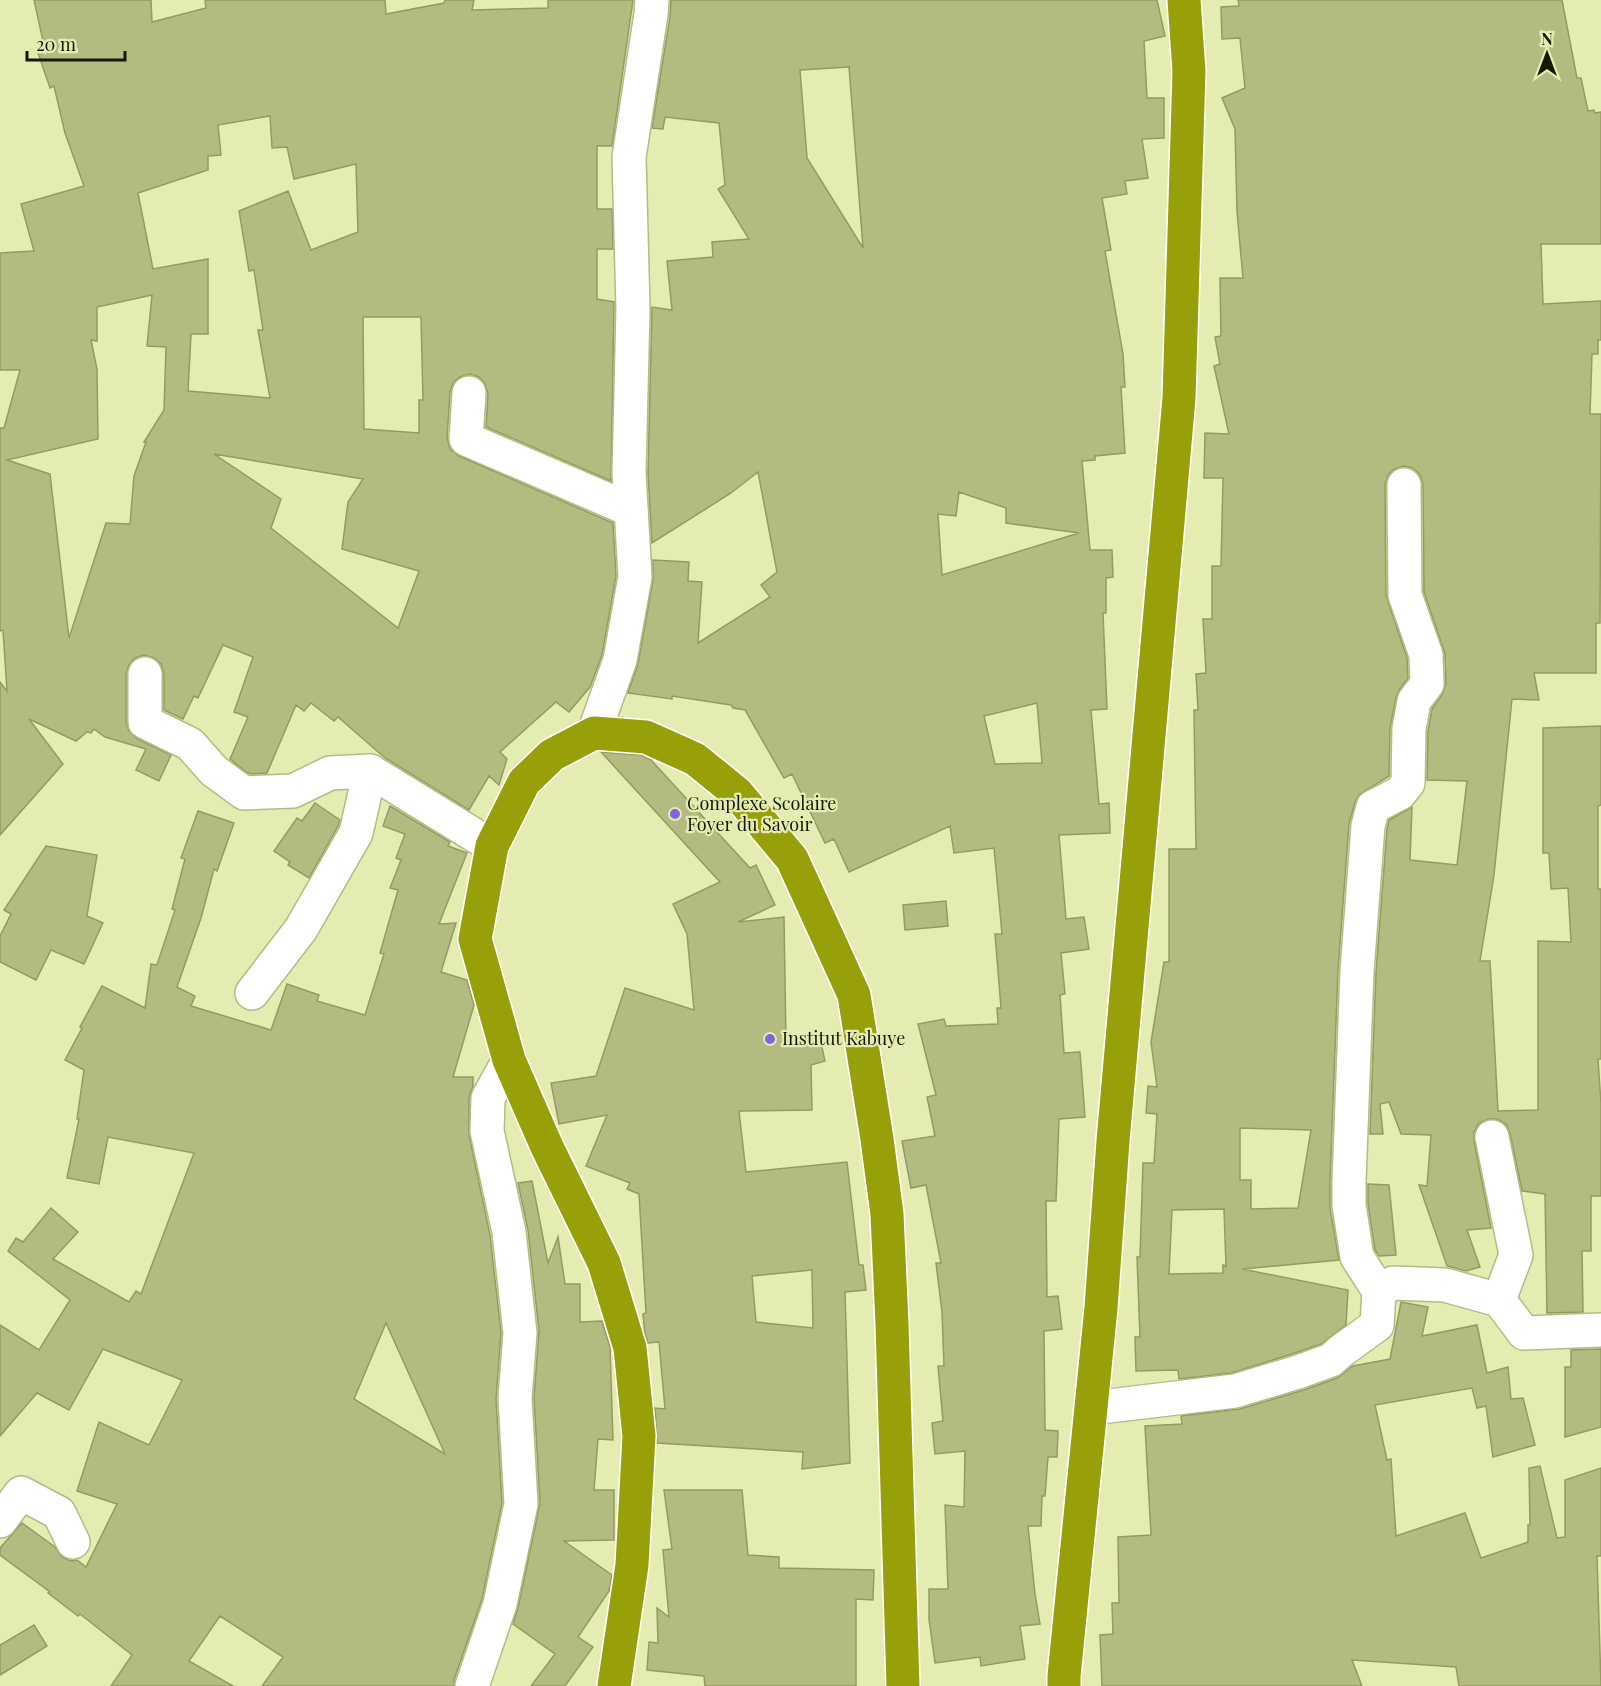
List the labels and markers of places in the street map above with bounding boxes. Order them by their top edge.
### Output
place label: Complexe Scolaire Foyer du Savoir [687,791,836,836]
marker: Complexe Scolaire Foyer du Savoir [668,807,682,821]
place label: Institut Kabuye [782,1026,905,1050]
marker: Institut Kabuye [763,1032,777,1046]

